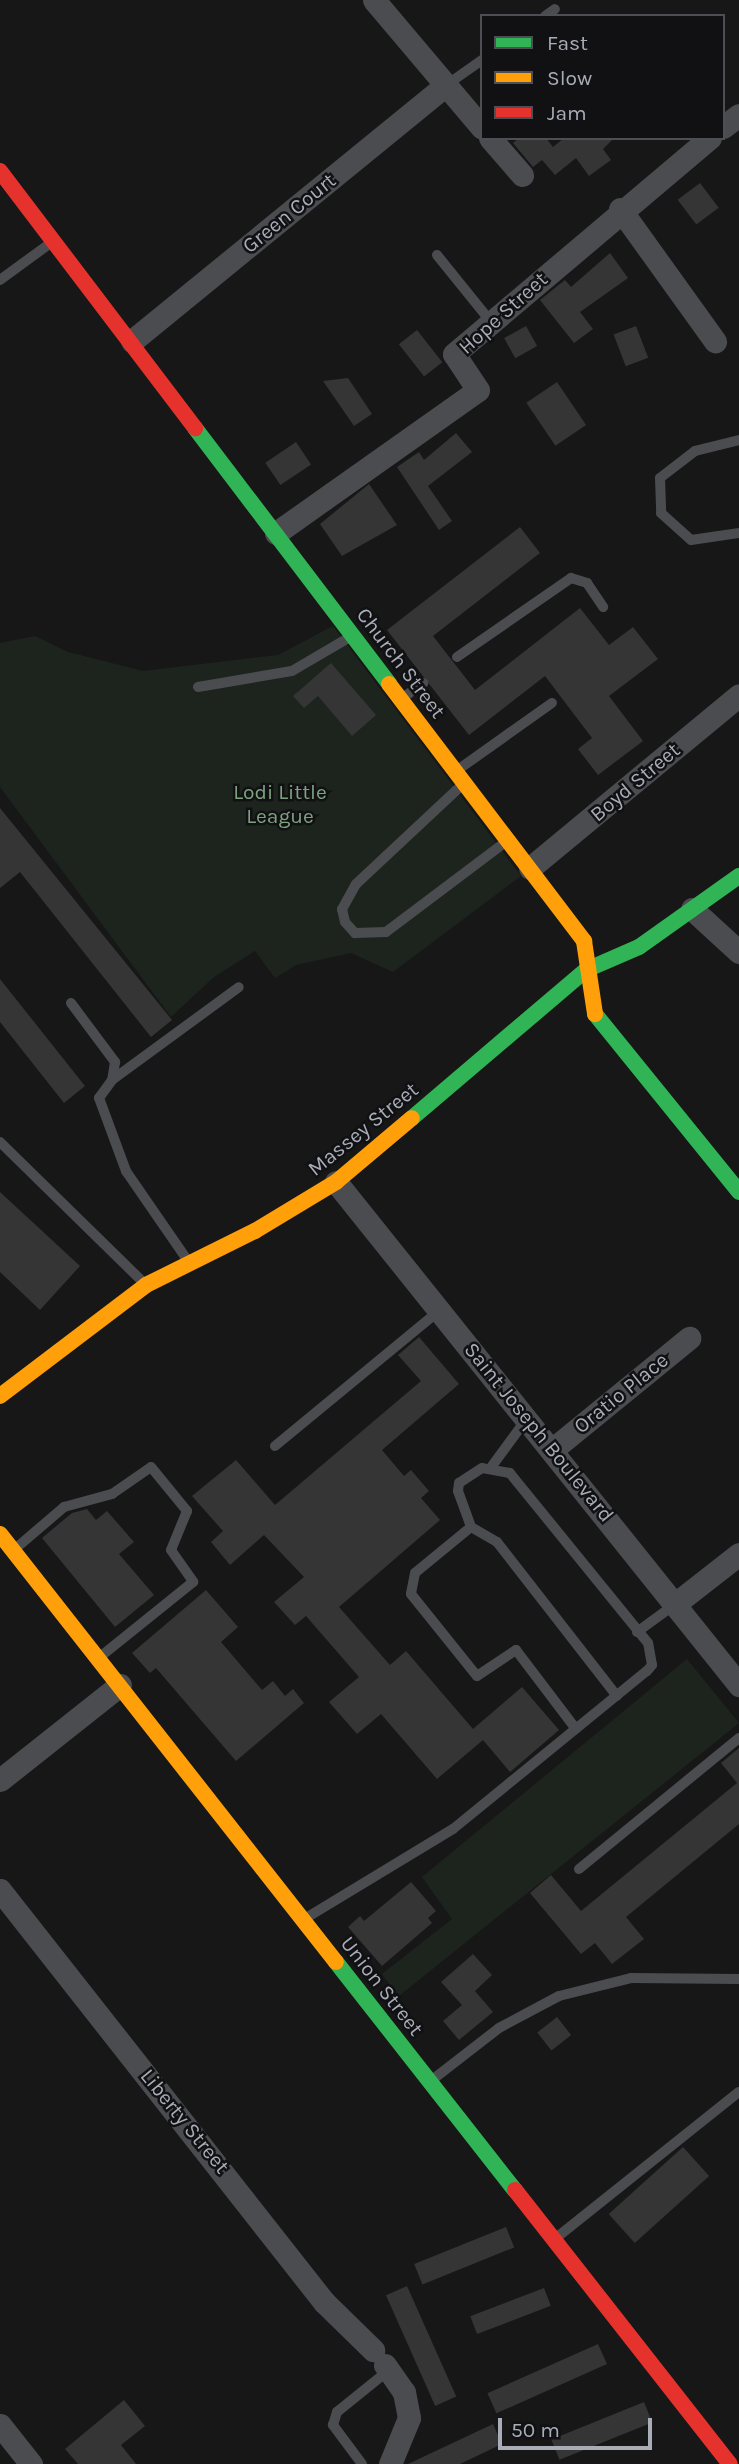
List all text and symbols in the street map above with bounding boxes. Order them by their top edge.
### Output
legend [480,14,725,140]
text: Fast [547,31,588,55]
text: Slow [547,66,592,90]
text: Jam [547,101,587,125]
street label: Green Court [237,168,341,258]
street label: Hope Street [453,266,553,360]
street label: Church Street [351,603,451,723]
street label: Boyd Street [585,737,685,827]
park label: Lodi Little League [233,779,327,829]
street label: Massey Street [303,1077,423,1181]
street label: Saint Joseph Boulevard [459,1337,619,1527]
street label: Oratio Place [569,1347,673,1439]
street label: Union Street [335,1931,429,2041]
street label: Liberty Street [135,2064,235,2178]
scale bar [501,2404,655,2448]
text: 50 m [511,2418,560,2442]

